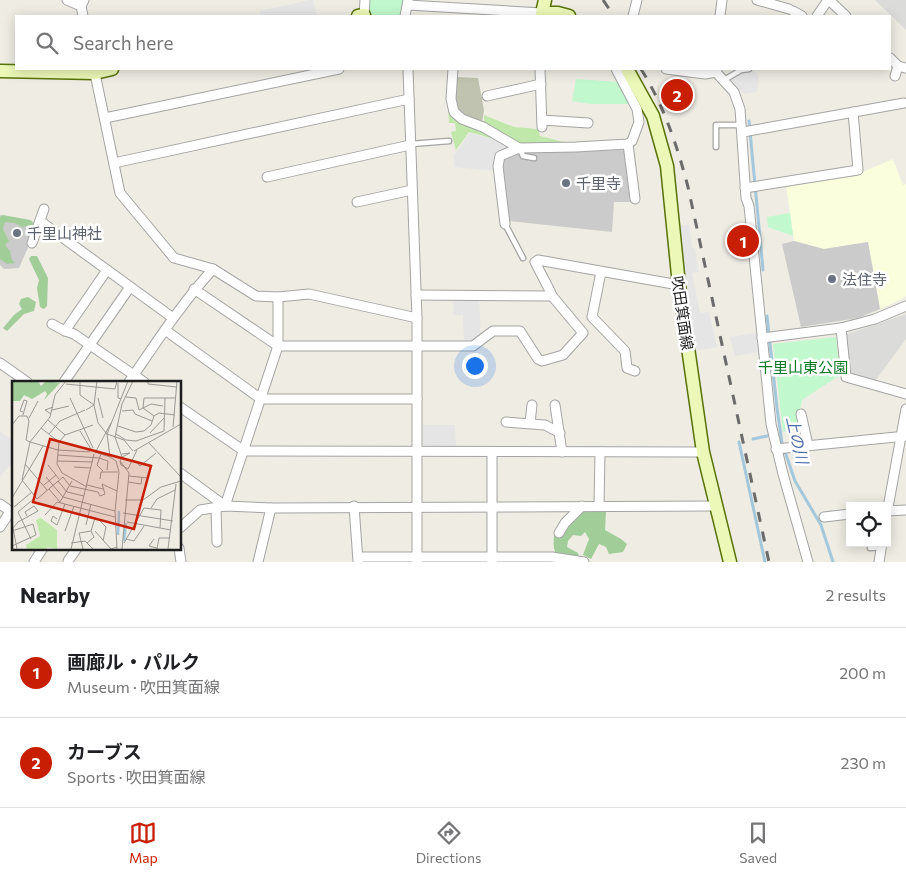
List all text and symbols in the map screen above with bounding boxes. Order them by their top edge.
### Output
search box [15,15,891,70]
icon: search [33,29,61,57]
text: Search here [73,31,173,54]
pin: 2 [661,76,693,114]
place label: 千里寺 [576,174,621,192]
marker: 千里寺 [560,177,572,189]
pin: 1 [727,222,759,260]
place label: 千里山神社 [27,224,102,242]
marker: 千里山神社 [11,227,23,239]
place label: 法住寺 [842,270,887,288]
marker: 法住寺 [826,273,838,285]
street label: 吹田箕面線 [669,275,697,351]
your location [462,353,488,379]
park label: 千里山東公園 [758,358,848,376]
inset map [12,381,181,550]
water label: 上の川 [783,414,813,467]
map controls [846,502,891,547]
button: locate [846,502,891,547]
text: Nearby [20,582,90,607]
text: 2 results [825,585,886,604]
text: 画廊ル・パルク [67,650,200,673]
text: 1 [32,663,40,682]
text: 200 m [839,663,886,682]
text: Museum · 吹田箕面線 [67,677,220,696]
text: カーブス [67,740,142,763]
text: 2 [31,753,41,772]
text: 230 m [841,753,886,772]
text: Sports · 吹田箕面線 [67,767,206,786]
tab: Map [129,819,158,866]
tab: Directions [416,819,481,866]
tab: Saved [739,819,777,866]

